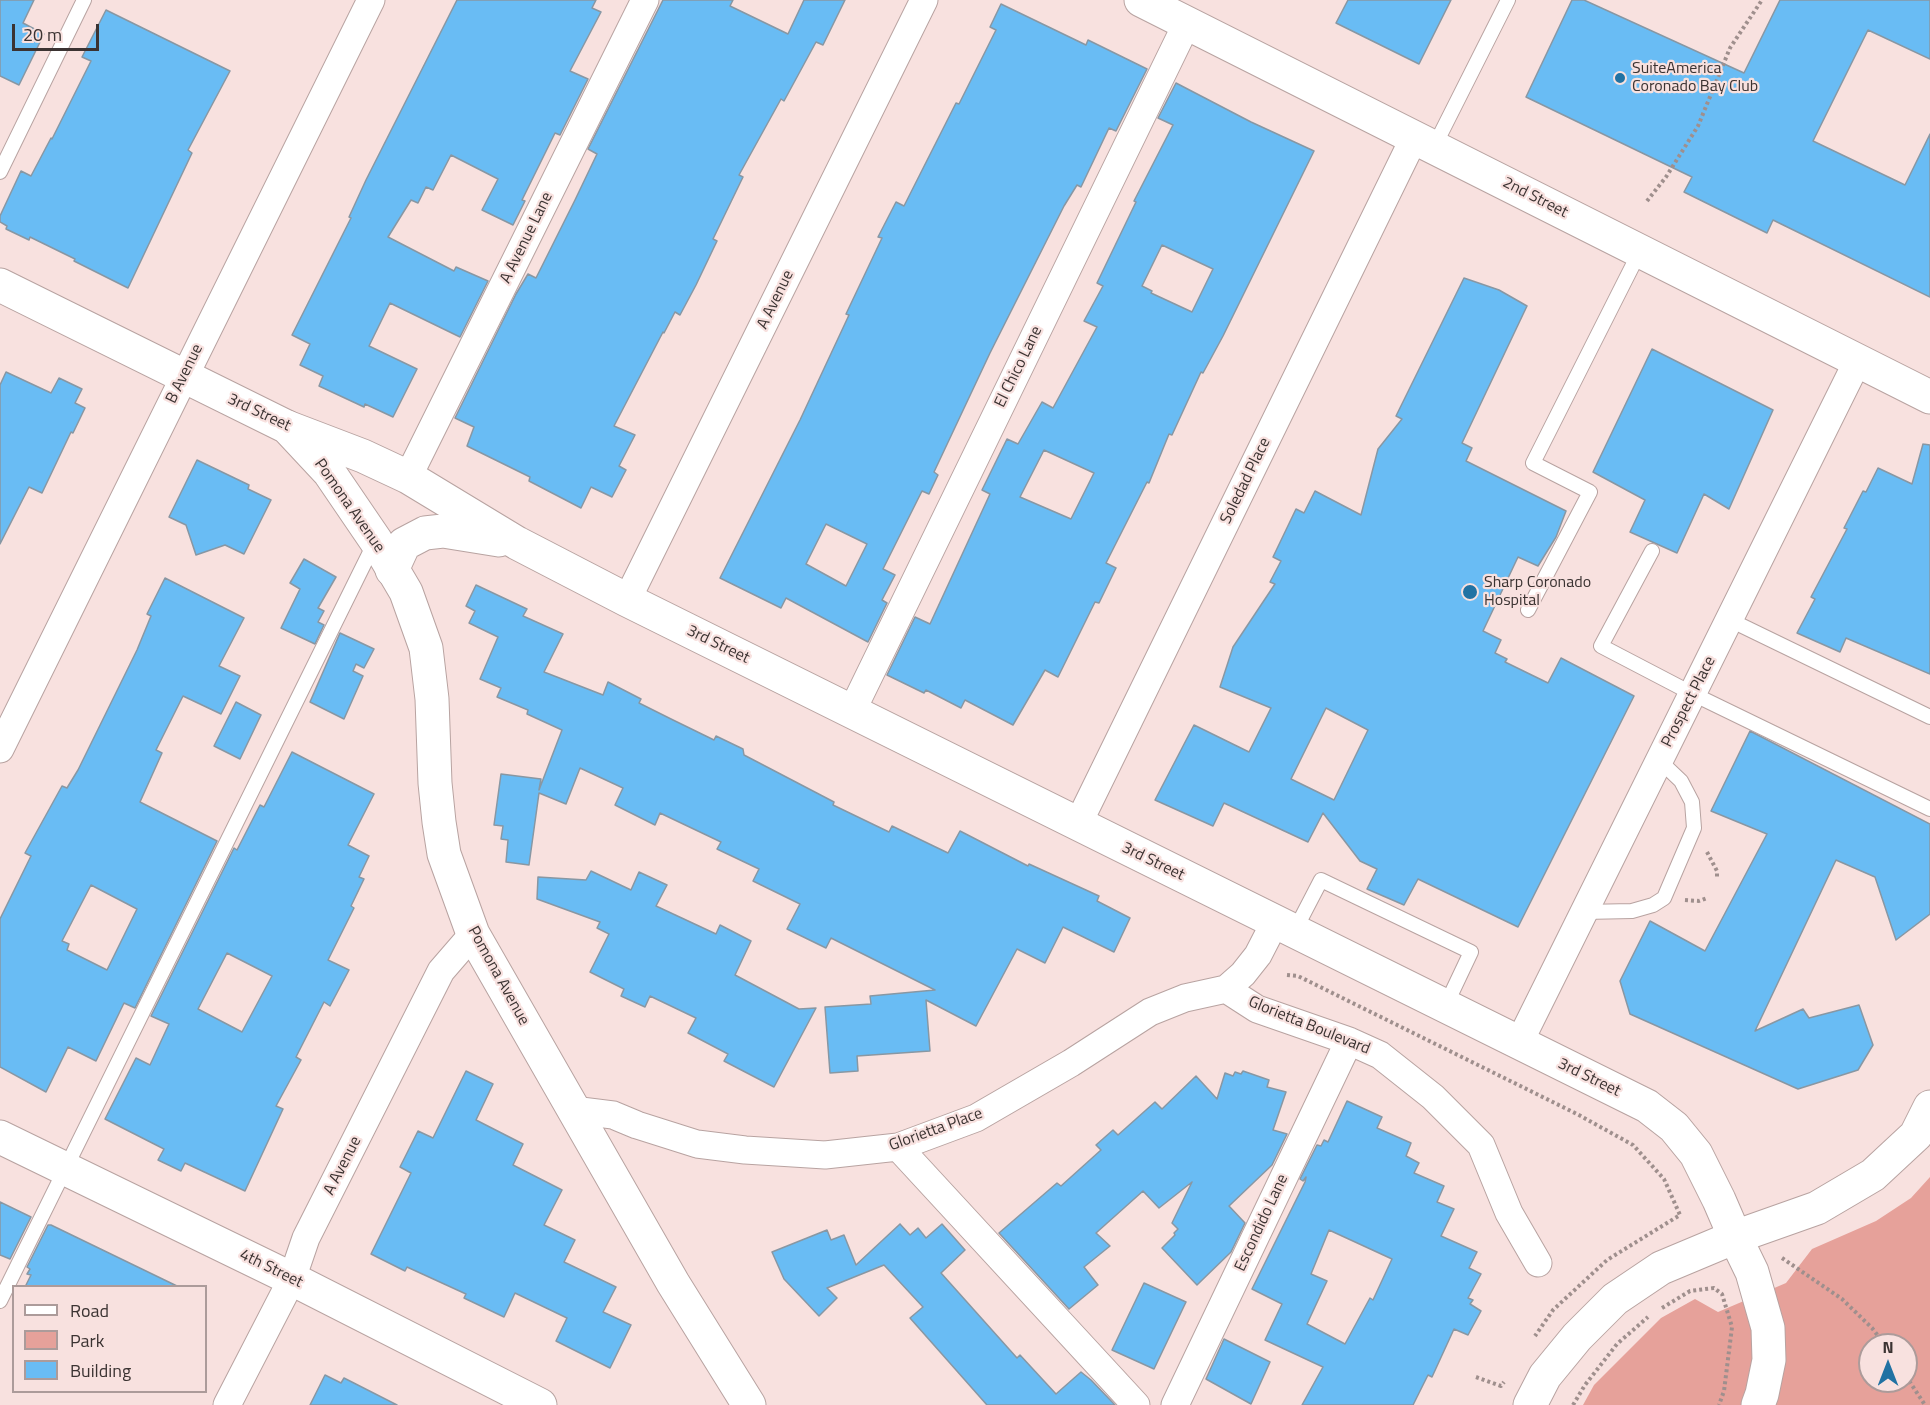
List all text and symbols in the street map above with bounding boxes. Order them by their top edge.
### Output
scale bar [15,12,102,50]
text: 20 m [23,21,62,48]
place label: SuiteAmerica Coronado Bay Club [1632,59,1758,97]
marker: SuiteAmerica Coronado Bay Club [1613,71,1627,85]
street label: 2nd Street [1499,173,1571,223]
street label: A Avenue Lane [497,189,557,287]
street label: A Avenue [754,267,798,333]
street label: El Chico Lane [991,323,1047,411]
street label: B Avenue [162,341,208,407]
street label: 3rd Street [224,390,294,436]
street label: Soledad Place [1217,435,1275,527]
street label: Pomona Avenue [310,455,388,557]
place label: Sharp Coronado Hospital [1484,573,1591,611]
marker: Sharp Coronado Hospital [1461,583,1479,601]
street label: 3rd Street [683,622,753,668]
street label: Prospect Place [1658,653,1720,751]
street label: 3rd Street [1118,839,1188,885]
street label: Pomona Avenue [463,923,533,1029]
street label: Glorietta Boulevard [1245,993,1373,1059]
street label: 3rd Street [1554,1055,1624,1101]
street label: Glorietta Place [887,1104,985,1156]
street label: A Avenue [320,1134,366,1198]
street label: Escondido Lane [1231,1171,1293,1275]
street label: 4th Street [236,1245,306,1293]
legend [12,1285,207,1393]
text: Road [70,1297,109,1324]
text: Park [70,1327,104,1354]
north arrow [1858,1333,1918,1393]
text: N [1882,1335,1894,1359]
text: Building [70,1357,131,1384]

